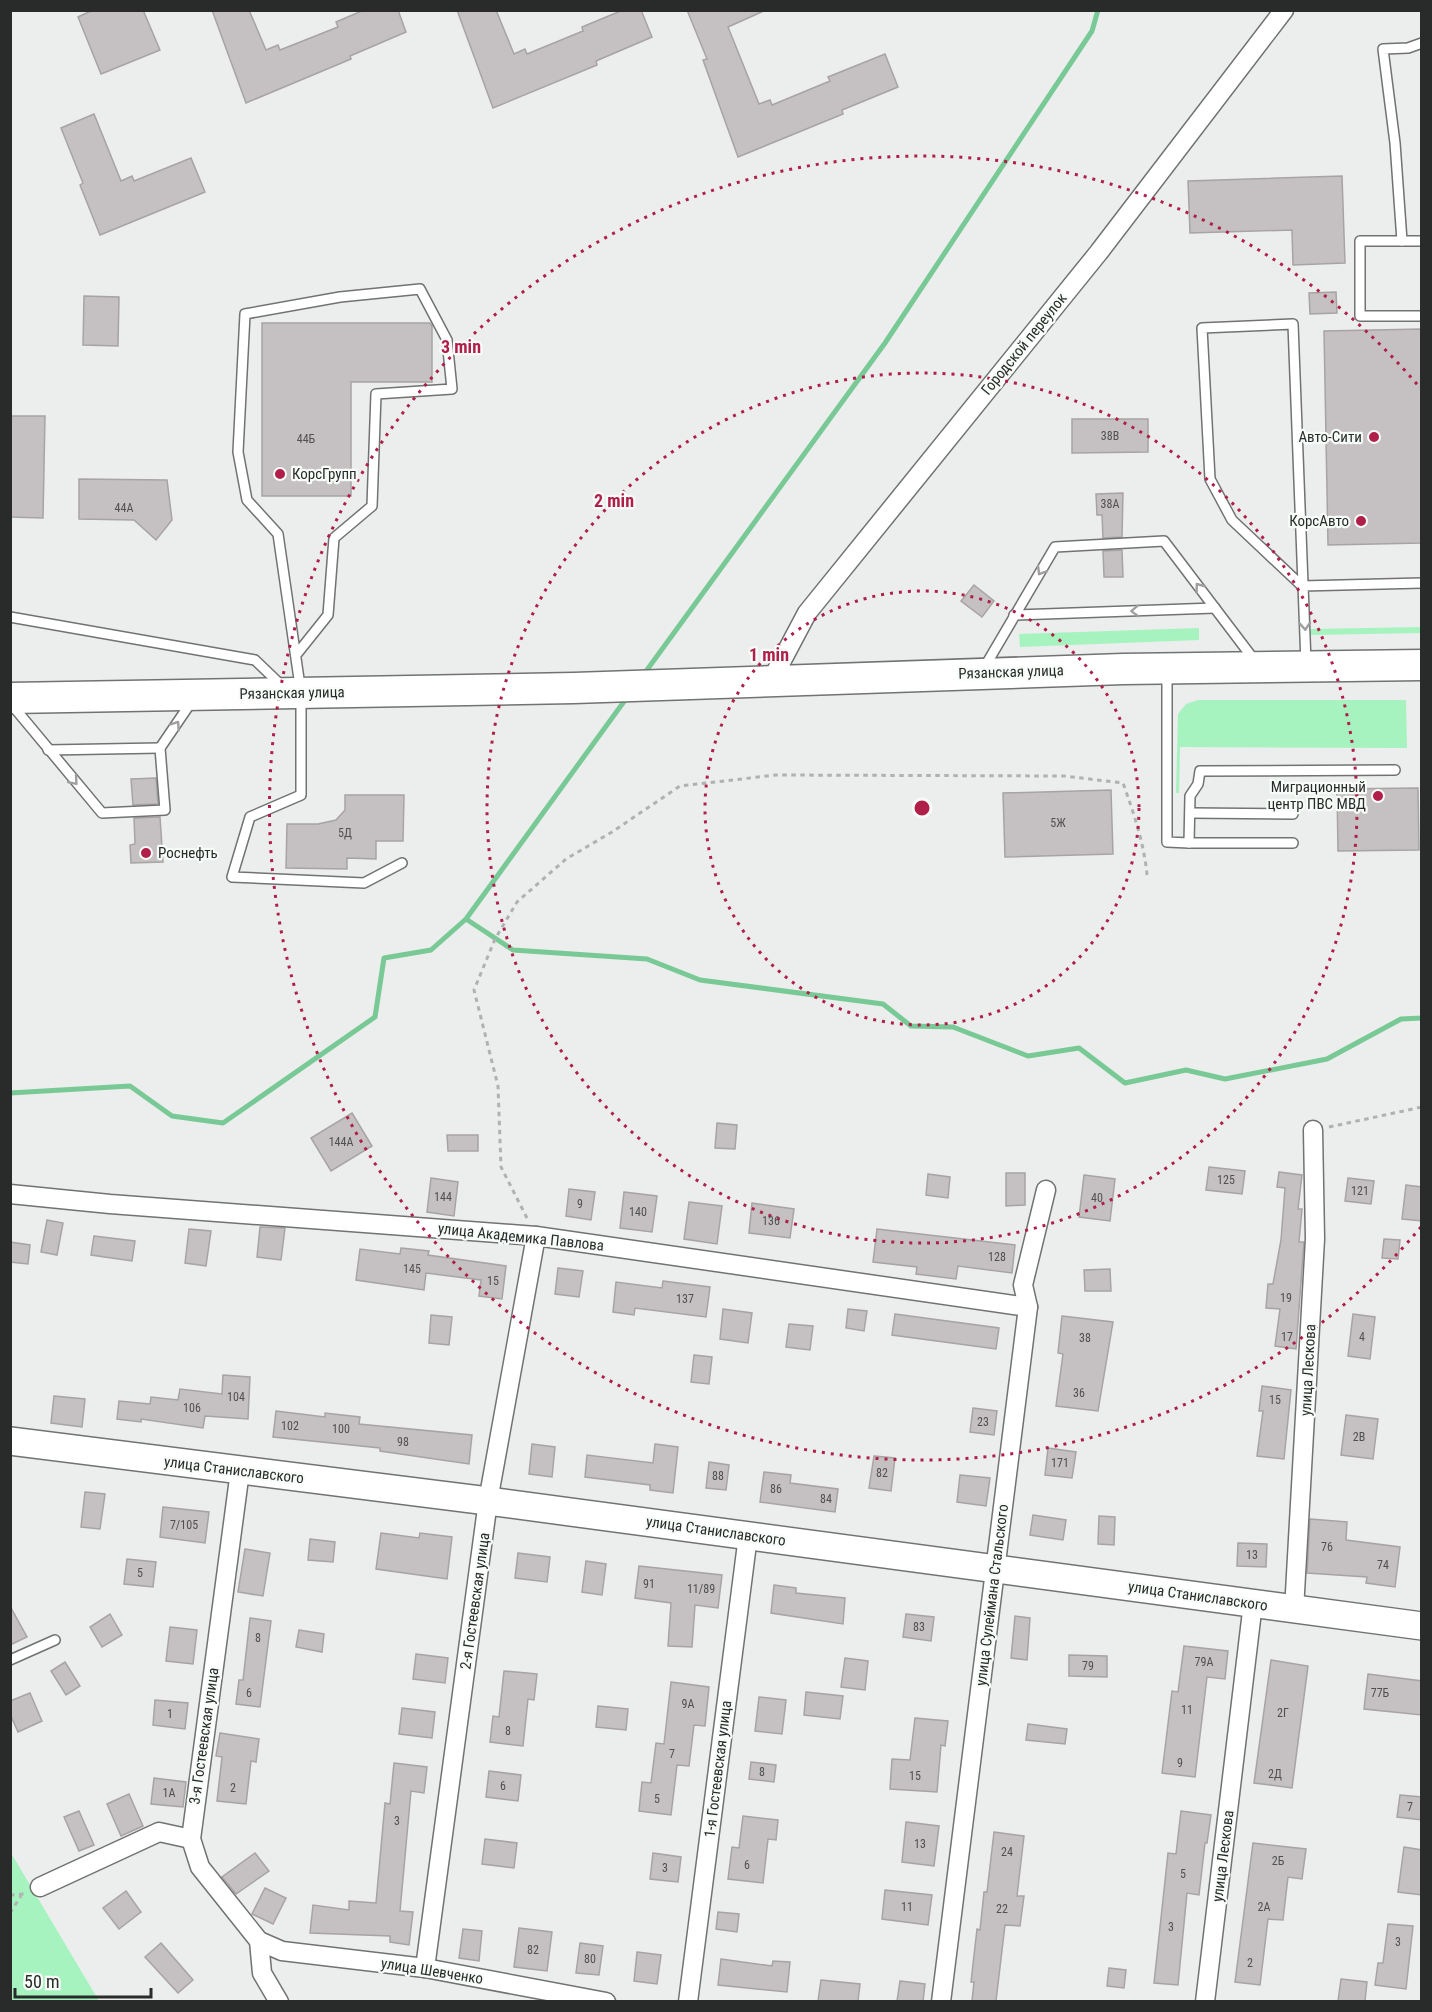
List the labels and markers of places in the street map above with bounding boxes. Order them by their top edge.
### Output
place label: Авто-Сити [1298,428,1362,446]
marker: Авто-Сити [1367,430,1381,444]
place label: КорсГрупп [292,465,357,483]
marker: КорсГрупп [273,467,287,481]
place label: КорсАвто [1289,512,1349,530]
marker: КорсАвто [1354,514,1368,528]
place label: Миграционный центр ПВС МВД [1267,778,1366,813]
marker: Миграционный центр ПВС МВД [1371,789,1385,803]
centre of rings [912,798,932,818]
place label: Роснефть [158,844,218,862]
marker: Роснефть [139,846,153,860]

